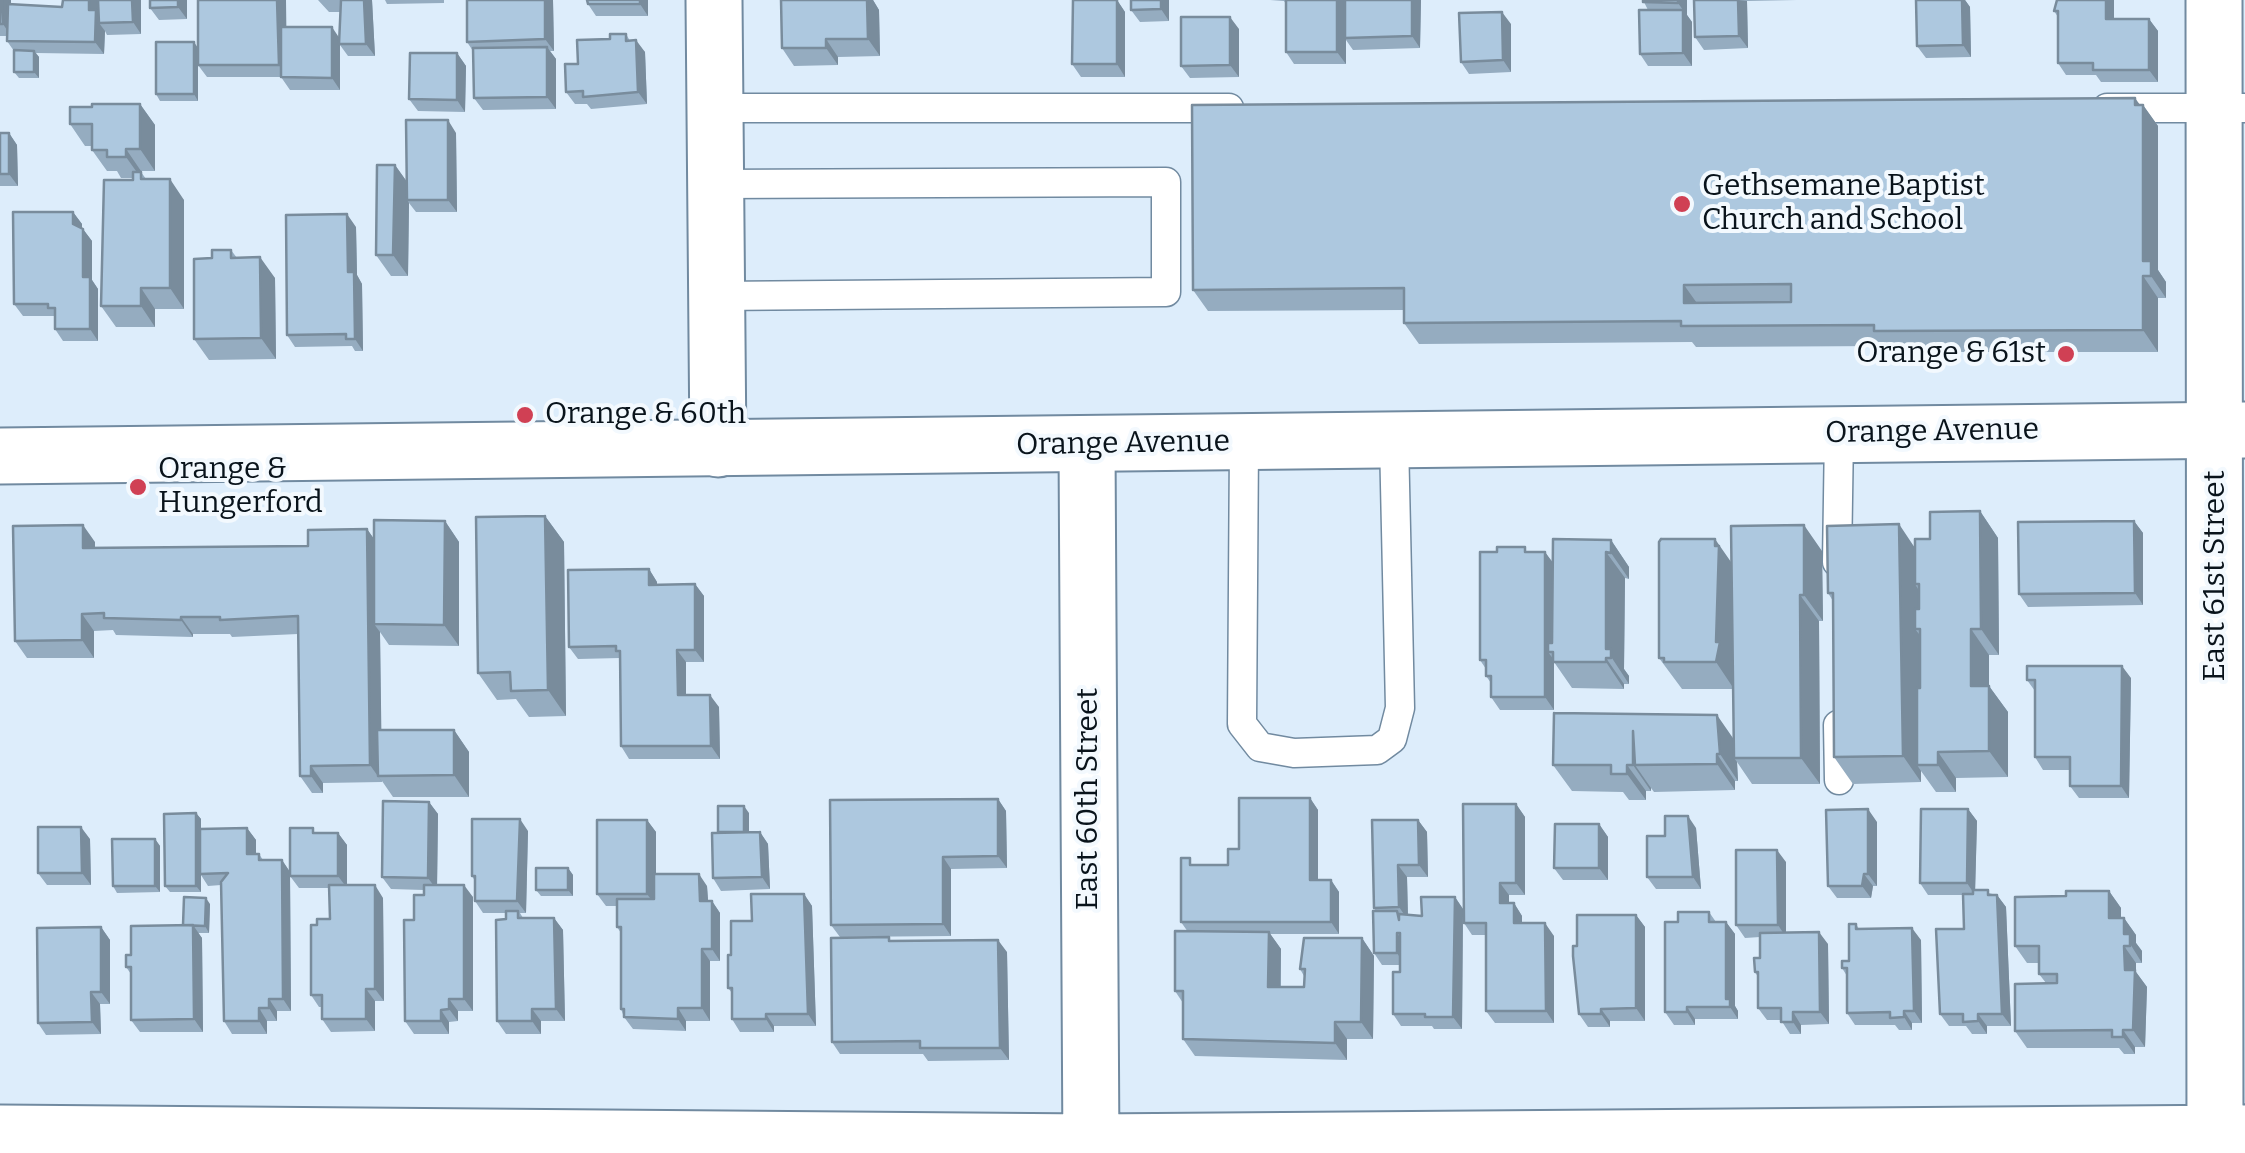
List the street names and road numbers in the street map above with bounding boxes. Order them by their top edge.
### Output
street label: Orange Avenue [1825,412,2039,452]
street label: Orange Avenue [1016,424,1230,464]
street label: East 61st Street [2198,470,2234,682]
street label: East 60th Street [1071,688,1107,910]

